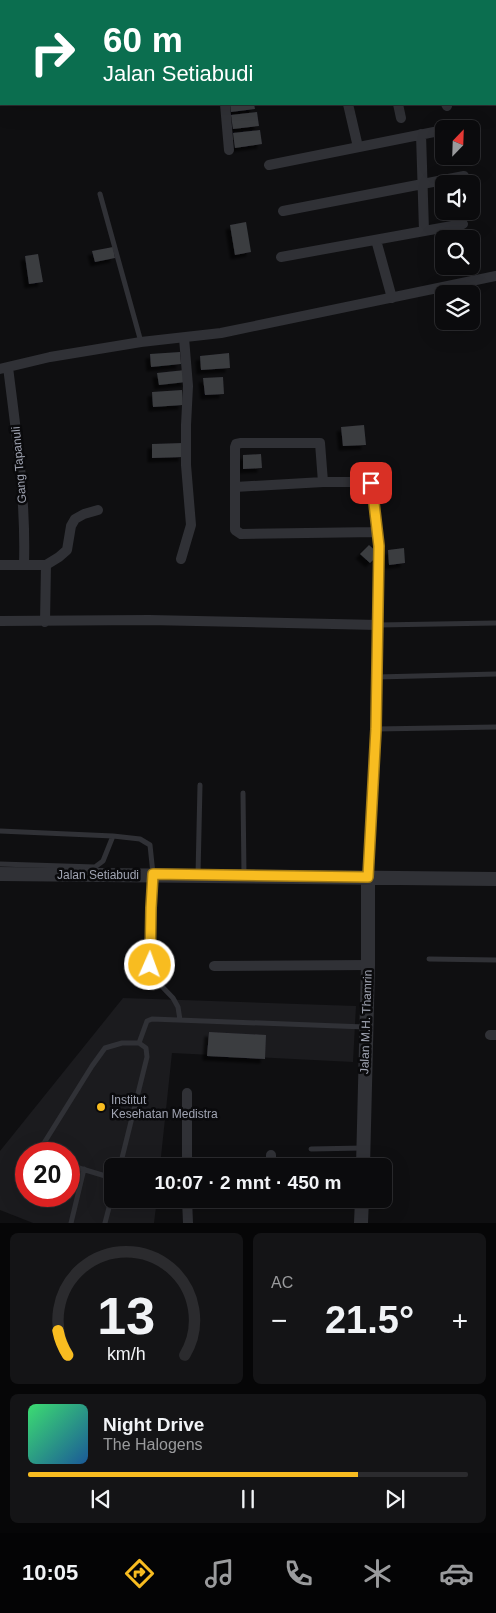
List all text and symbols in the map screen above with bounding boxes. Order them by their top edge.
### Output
icon: right [20,20,85,85]
text: 60 m [103,20,183,59]
text: Jalan Setiabudi [103,61,253,86]
north arrow [435,120,480,165]
map controls [435,120,480,330]
button: sound [435,175,480,220]
button: search [435,230,480,275]
button: layers [435,285,480,330]
street label: Gang Tapanuli [9,426,29,504]
pin [350,462,392,504]
icon: arrive [357,469,385,497]
street label: Jalan Setiabudi [57,868,139,882]
position arrow [123,938,175,990]
street label: Jalan M.H. Thamrin [357,970,375,1074]
place label: Institut Kesehatan Medistra [111,1093,218,1121]
marker: Institut Kesehatan Medistra [95,1101,107,1113]
speed limit sign: 20 [15,1142,80,1207]
text: 10:07 · 2 mnt · 450 m [155,1172,341,1193]
text: AC [271,1274,293,1291]
text: 13 [98,1287,155,1345]
text: 21.5° [325,1299,414,1341]
text: − [271,1305,287,1336]
text: + [452,1305,468,1336]
text: km/h [107,1344,146,1364]
text: Night Drive [103,1414,204,1435]
text: The Halogens [103,1436,203,1453]
icon: previous [87,1485,115,1513]
icon: pause [234,1485,262,1513]
icon: next [381,1485,409,1513]
icon: directions [122,1556,157,1591]
icon: music [202,1556,237,1591]
icon: phone [281,1556,316,1591]
icon: climate [360,1556,395,1591]
icon: car [439,1556,474,1591]
text: 10:05 [22,1560,78,1585]

